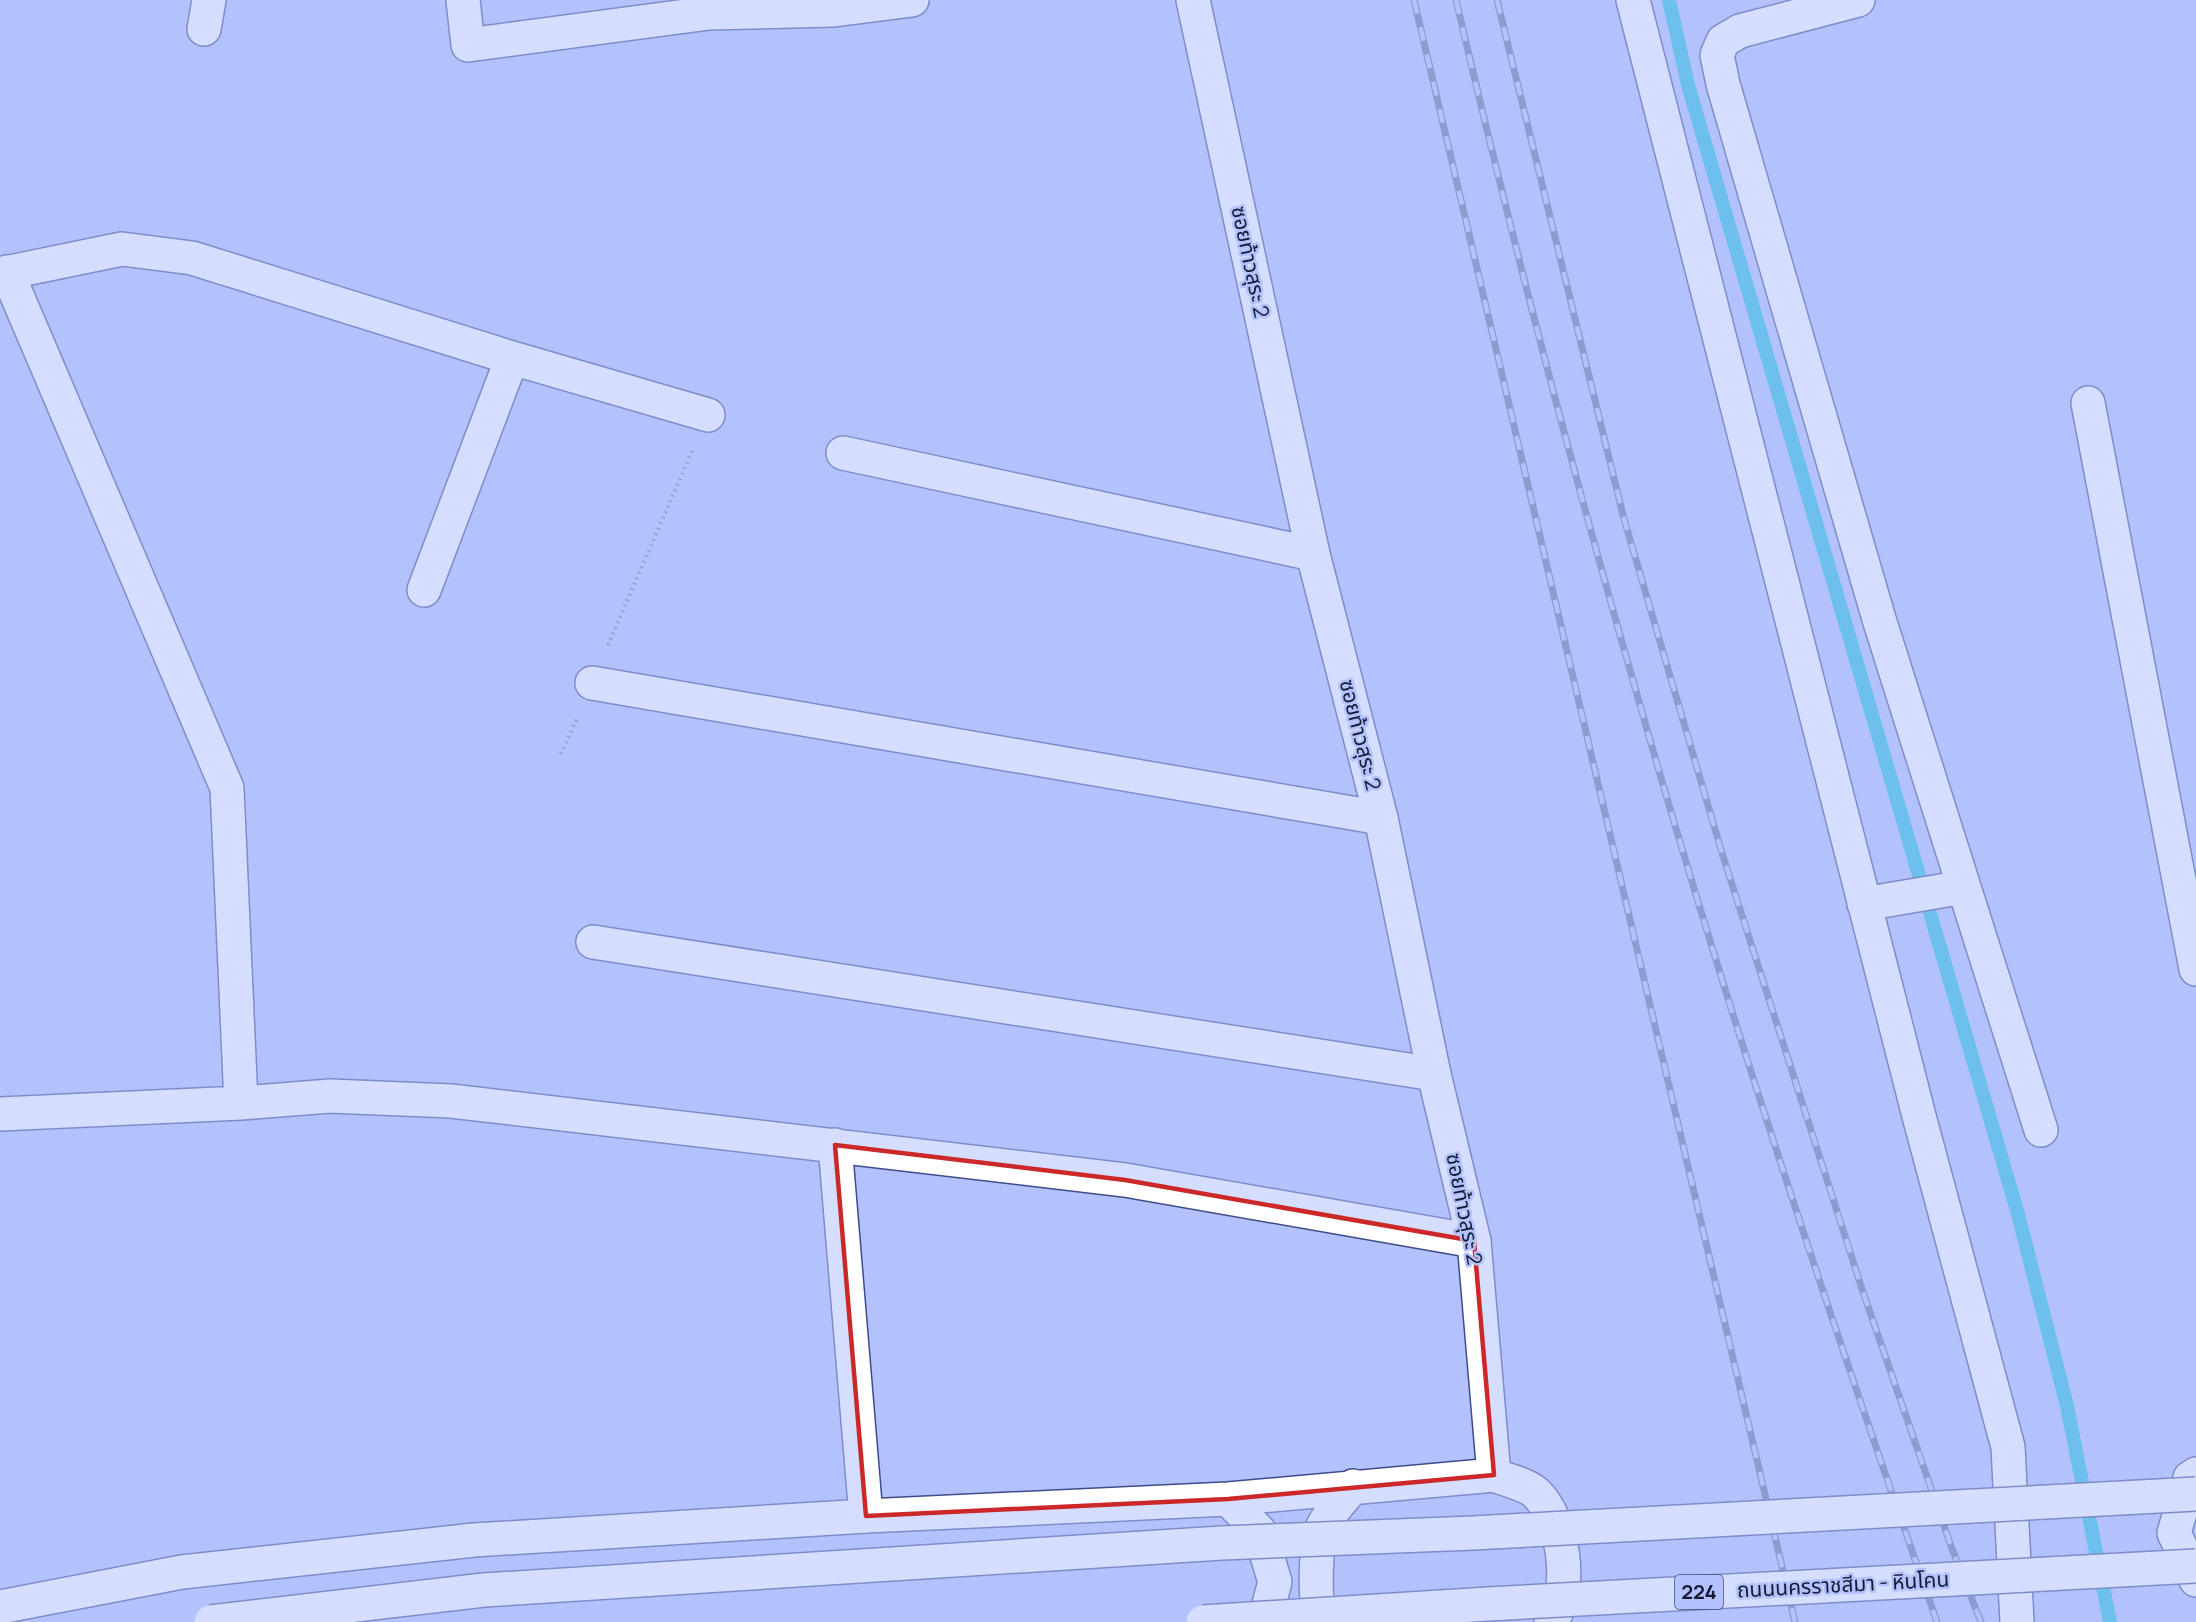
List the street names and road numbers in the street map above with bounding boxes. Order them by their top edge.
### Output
street label: ซอยท้าวสุระ 2 [1225,203,1276,320]
street label: ซอยท้าวสุระ 2 [1334,676,1388,793]
street label: ซอยท้าวสุระ 2 [1440,1150,1490,1267]
street label: ถนนนครราชสีมา - หินโคน [1736,1564,1950,1604]
road number: 224 [1675,1575,1723,1609]

